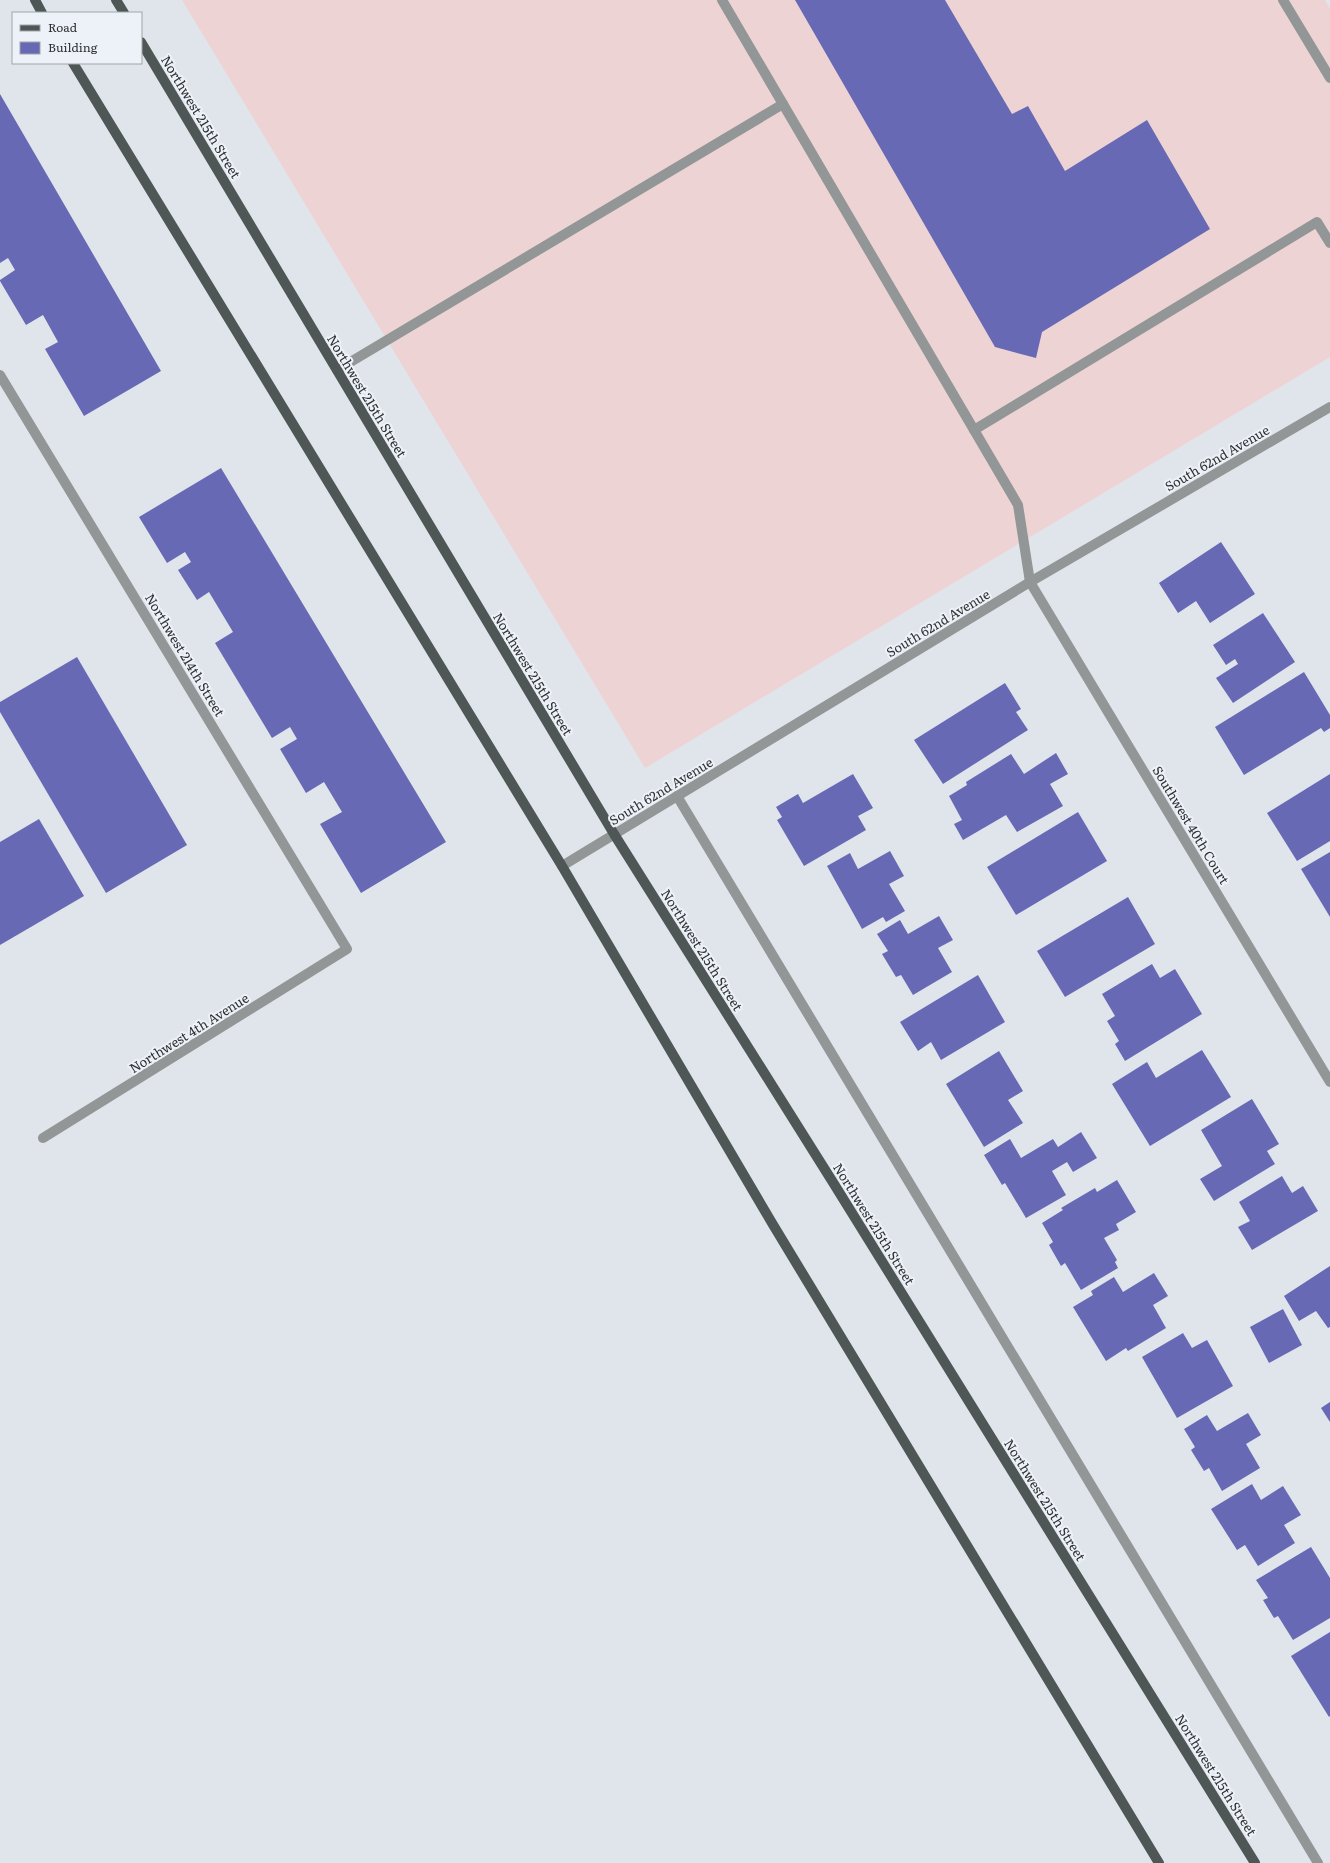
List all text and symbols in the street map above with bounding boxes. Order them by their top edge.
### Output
legend [12,12,142,64]
text: Road [48,18,78,36]
text: Building [48,38,98,56]
street label: Northwest 215th Street [157,52,246,182]
street label: Northwest 215th Street [323,331,412,461]
street label: South 62nd Avenue [1161,420,1273,495]
street label: South 62nd Avenue [882,584,993,661]
street label: Northwest 214th Street [141,590,230,721]
street label: Northwest 215th Street [489,609,578,739]
street label: South 62nd Avenue [605,752,716,829]
street label: Southwest 40th Court [1148,762,1235,888]
street label: Northwest 215th Street [657,885,748,1015]
street label: Northwest 4th Avenue [125,988,252,1077]
street label: Northwest 215th Street [829,1159,920,1289]
street label: Northwest 215th Street [1000,1435,1091,1565]
street label: Northwest 215th Street [1171,1710,1262,1840]

